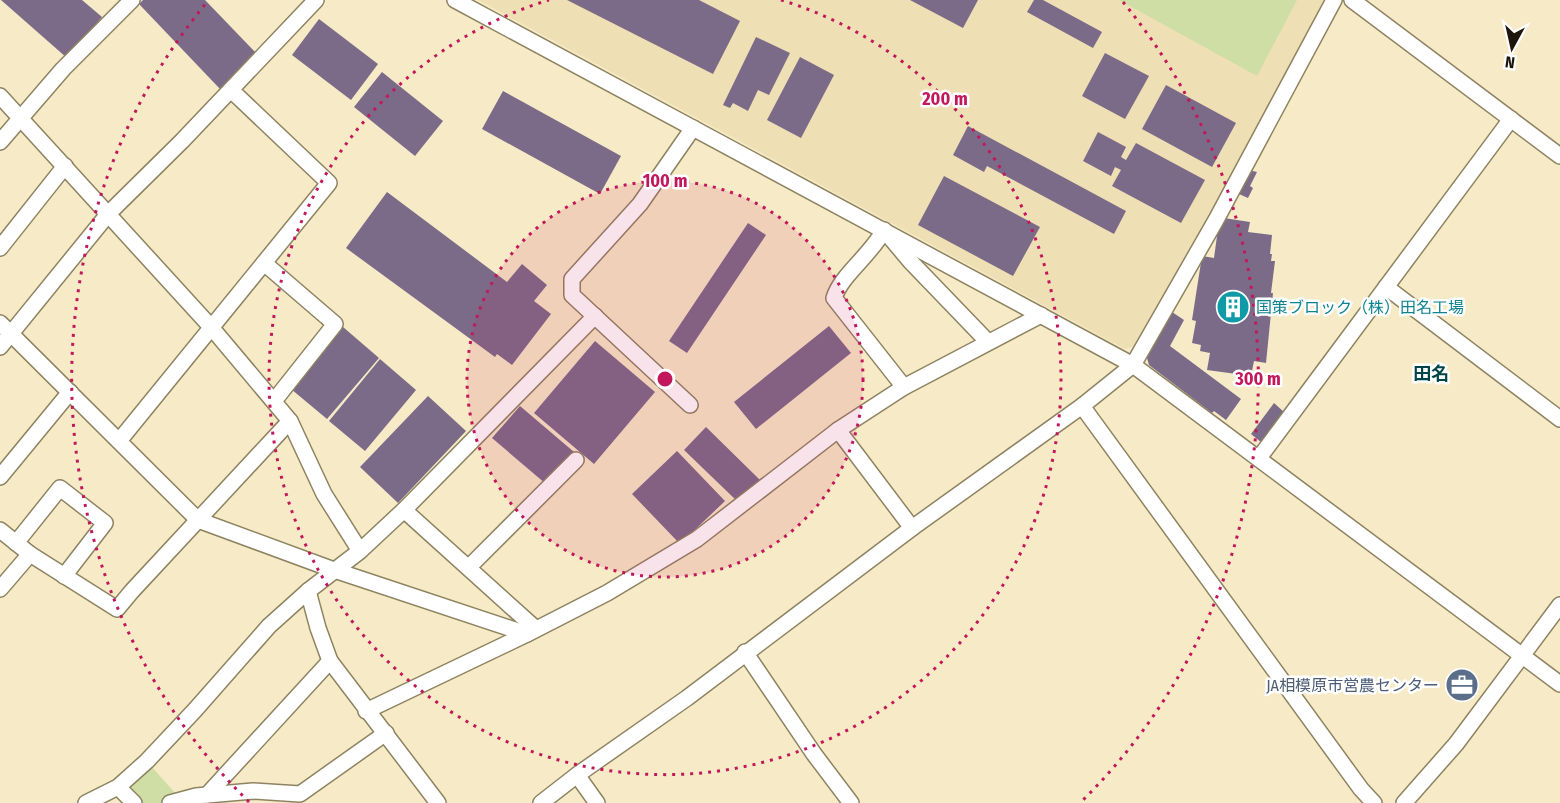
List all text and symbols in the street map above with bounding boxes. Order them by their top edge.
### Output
north arrow [1482,18,1542,78]
text: N [1504,52,1516,72]
text: 200 m [921,88,968,110]
text: 100 m [643,170,687,192]
building icon: 国策ブロック（株）田名工場 [1215,289,1251,325]
place label: 国策ブロック（株）田名工場 [1256,298,1464,317]
district label: 田名 [1413,363,1449,385]
text: 300 m [1234,368,1281,390]
centre of rings [655,369,675,389]
office icon: JA相模原市営農センター [1444,667,1480,703]
place label: JA相模原市営農センター [1266,676,1439,695]

